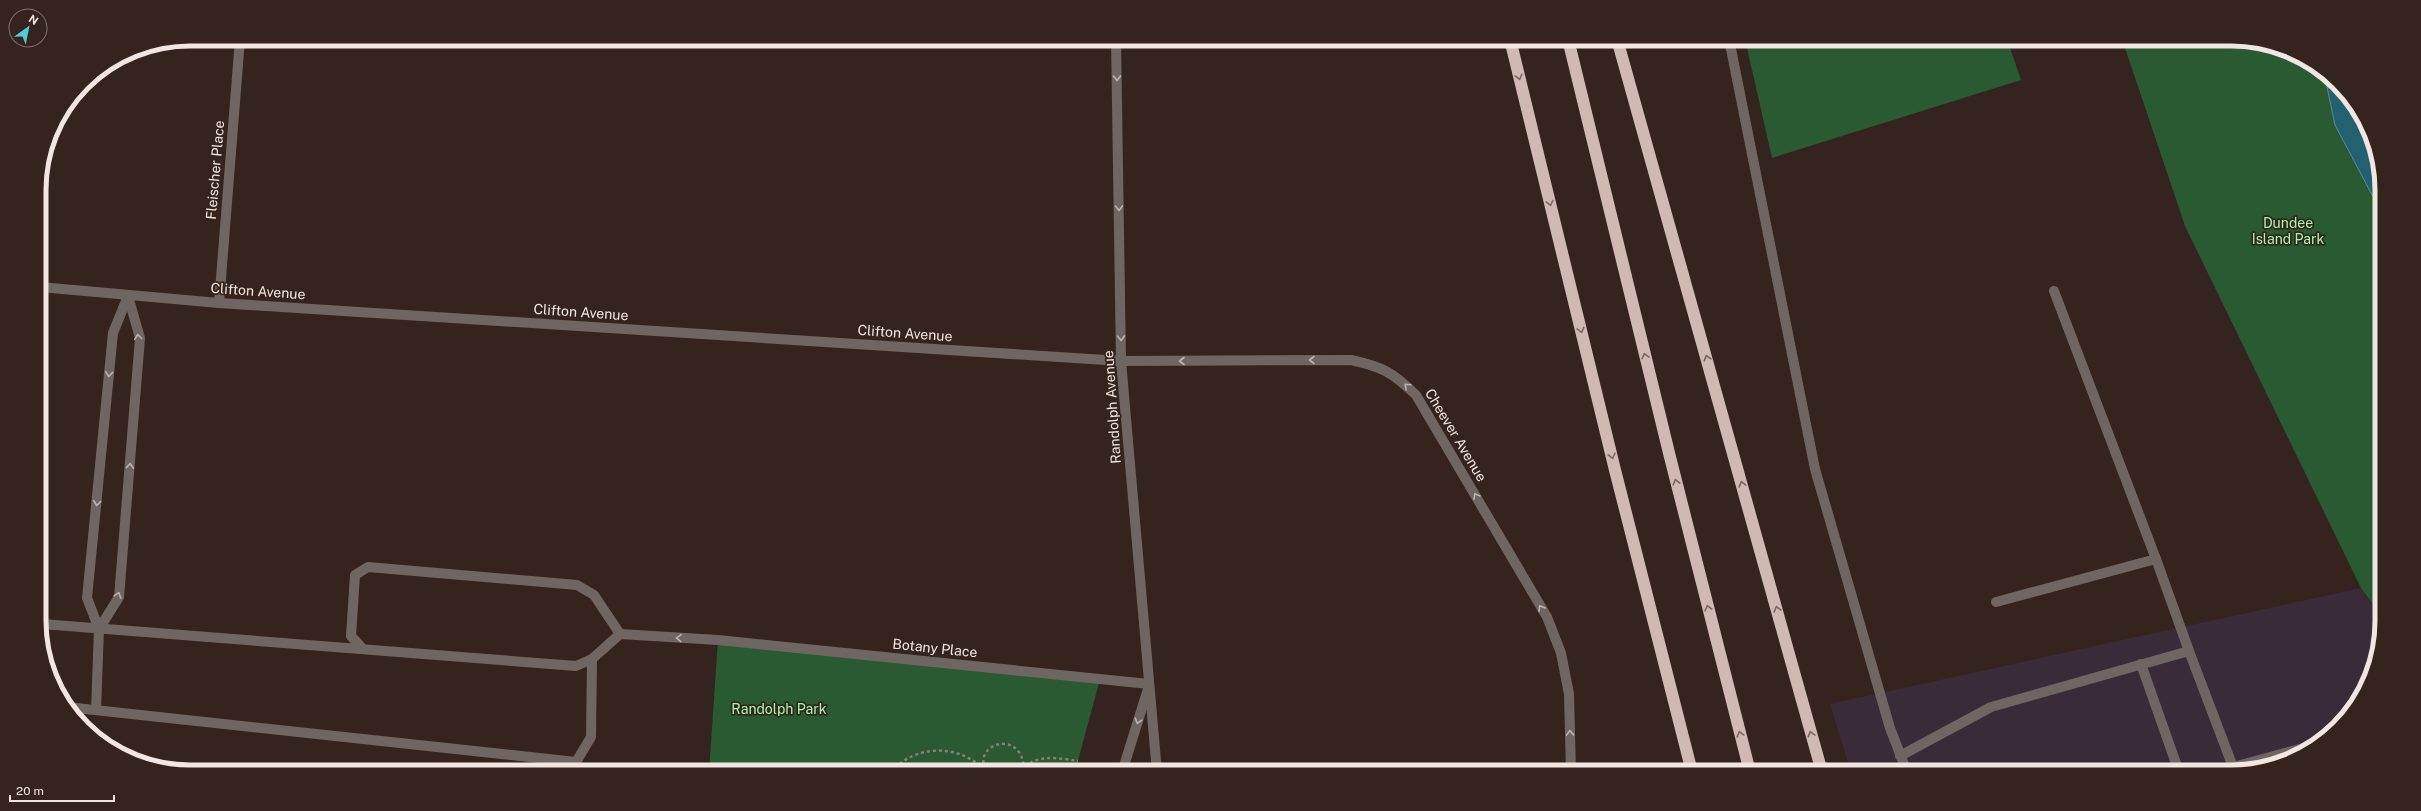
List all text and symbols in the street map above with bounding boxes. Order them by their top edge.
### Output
north arrow [8,8,48,48]
text: N [27,12,40,27]
one-way arrow [1515,74,1523,80]
one-way arrow [1113,75,1121,81]
street label: Fleischer Place [203,120,227,220]
one-way arrow [1545,199,1554,206]
one-way arrow [1115,205,1123,211]
park label: Dundee Island Park [2252,215,2324,247]
street label: Clifton Avenue [210,280,306,302]
street label: Clifton Avenue [533,301,629,323]
street label: Clifton Avenue [857,322,953,344]
one-way arrow [1576,326,1584,333]
one-way arrow [134,333,143,340]
one-way arrow [1117,335,1125,341]
street label: Randolph Avenue [1100,350,1124,464]
one-way arrow [1641,353,1650,360]
one-way arrow [1703,355,1712,362]
one-way arrow [1309,356,1315,364]
one-way arrow [1179,357,1185,365]
one-way arrow [105,371,114,377]
one-way arrow [1404,383,1412,391]
street label: Cheever Avenue [1422,386,1490,484]
one-way arrow [1607,453,1615,459]
one-way arrow [125,463,134,469]
one-way arrow [1672,479,1681,486]
one-way arrow [1738,480,1747,487]
one-way arrow [1473,493,1480,500]
one-way arrow [92,500,101,506]
one-way arrow [113,592,122,599]
one-way arrow [1539,605,1546,612]
one-way arrow [1704,605,1712,611]
one-way arrow [1773,606,1782,613]
one-way arrow [676,633,682,642]
street label: Botany Place [892,636,978,660]
park label: Randolph Park [731,701,827,717]
one-way arrow [1134,717,1143,724]
one-way arrow [1566,730,1574,736]
one-way arrow [1736,731,1745,738]
one-way arrow [1807,731,1816,738]
scale bar [10,777,114,803]
text: 20 m [16,784,44,798]

